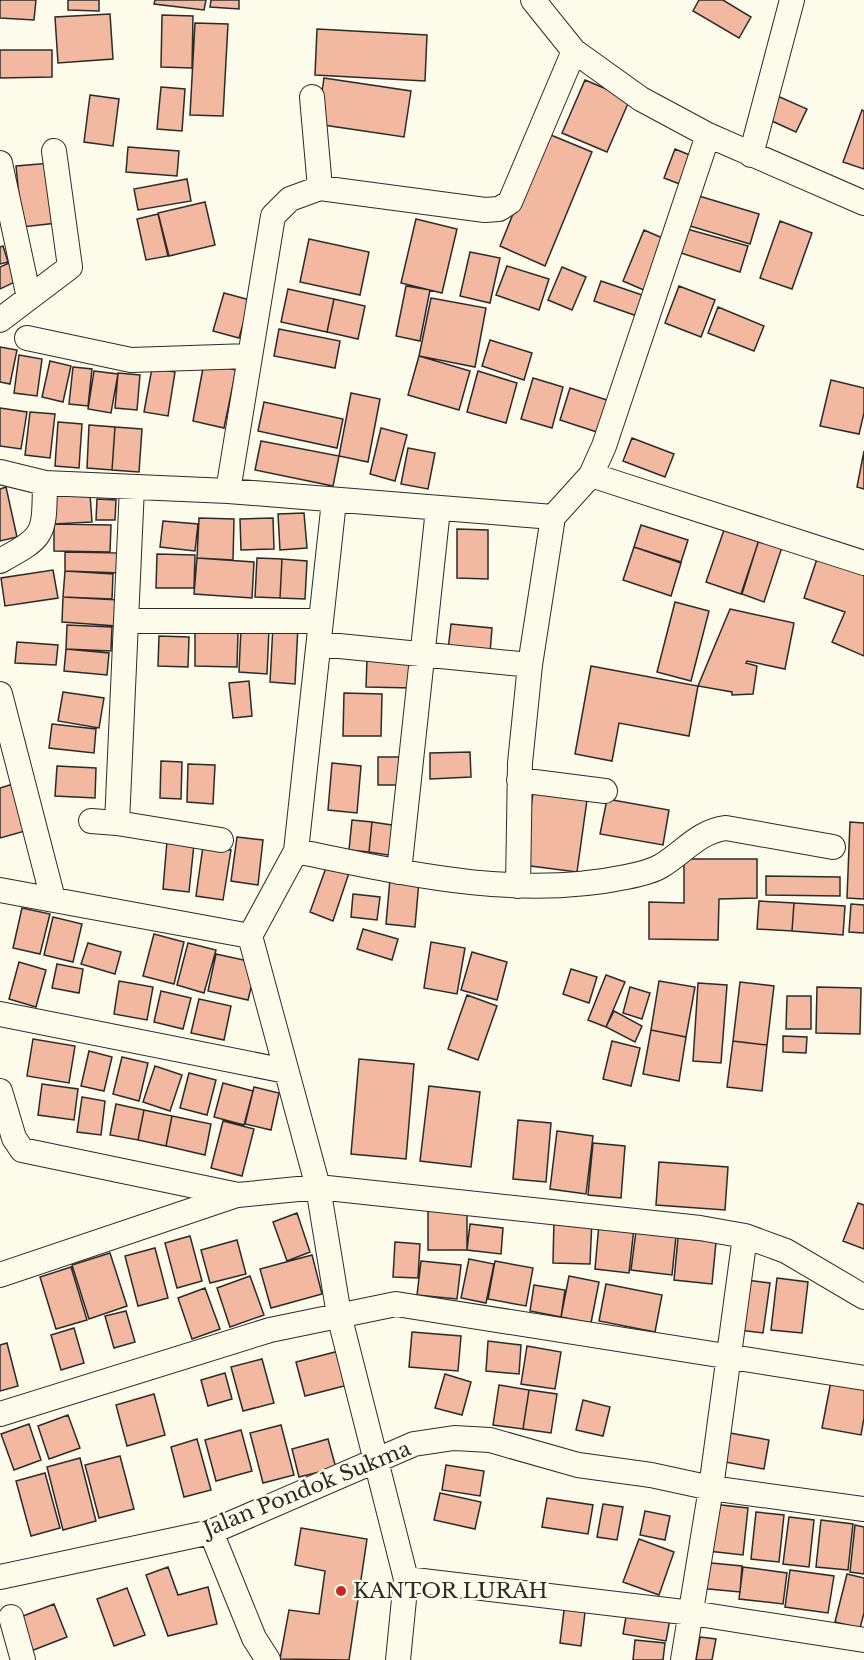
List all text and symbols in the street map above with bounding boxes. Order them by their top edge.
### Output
street label: Jalan Pondok Sukma [197,1435,415,1544]
place label: KANTOR LURAH [353,1578,548,1604]
marker: KANTOR LURAH [334,1584,348,1598]

